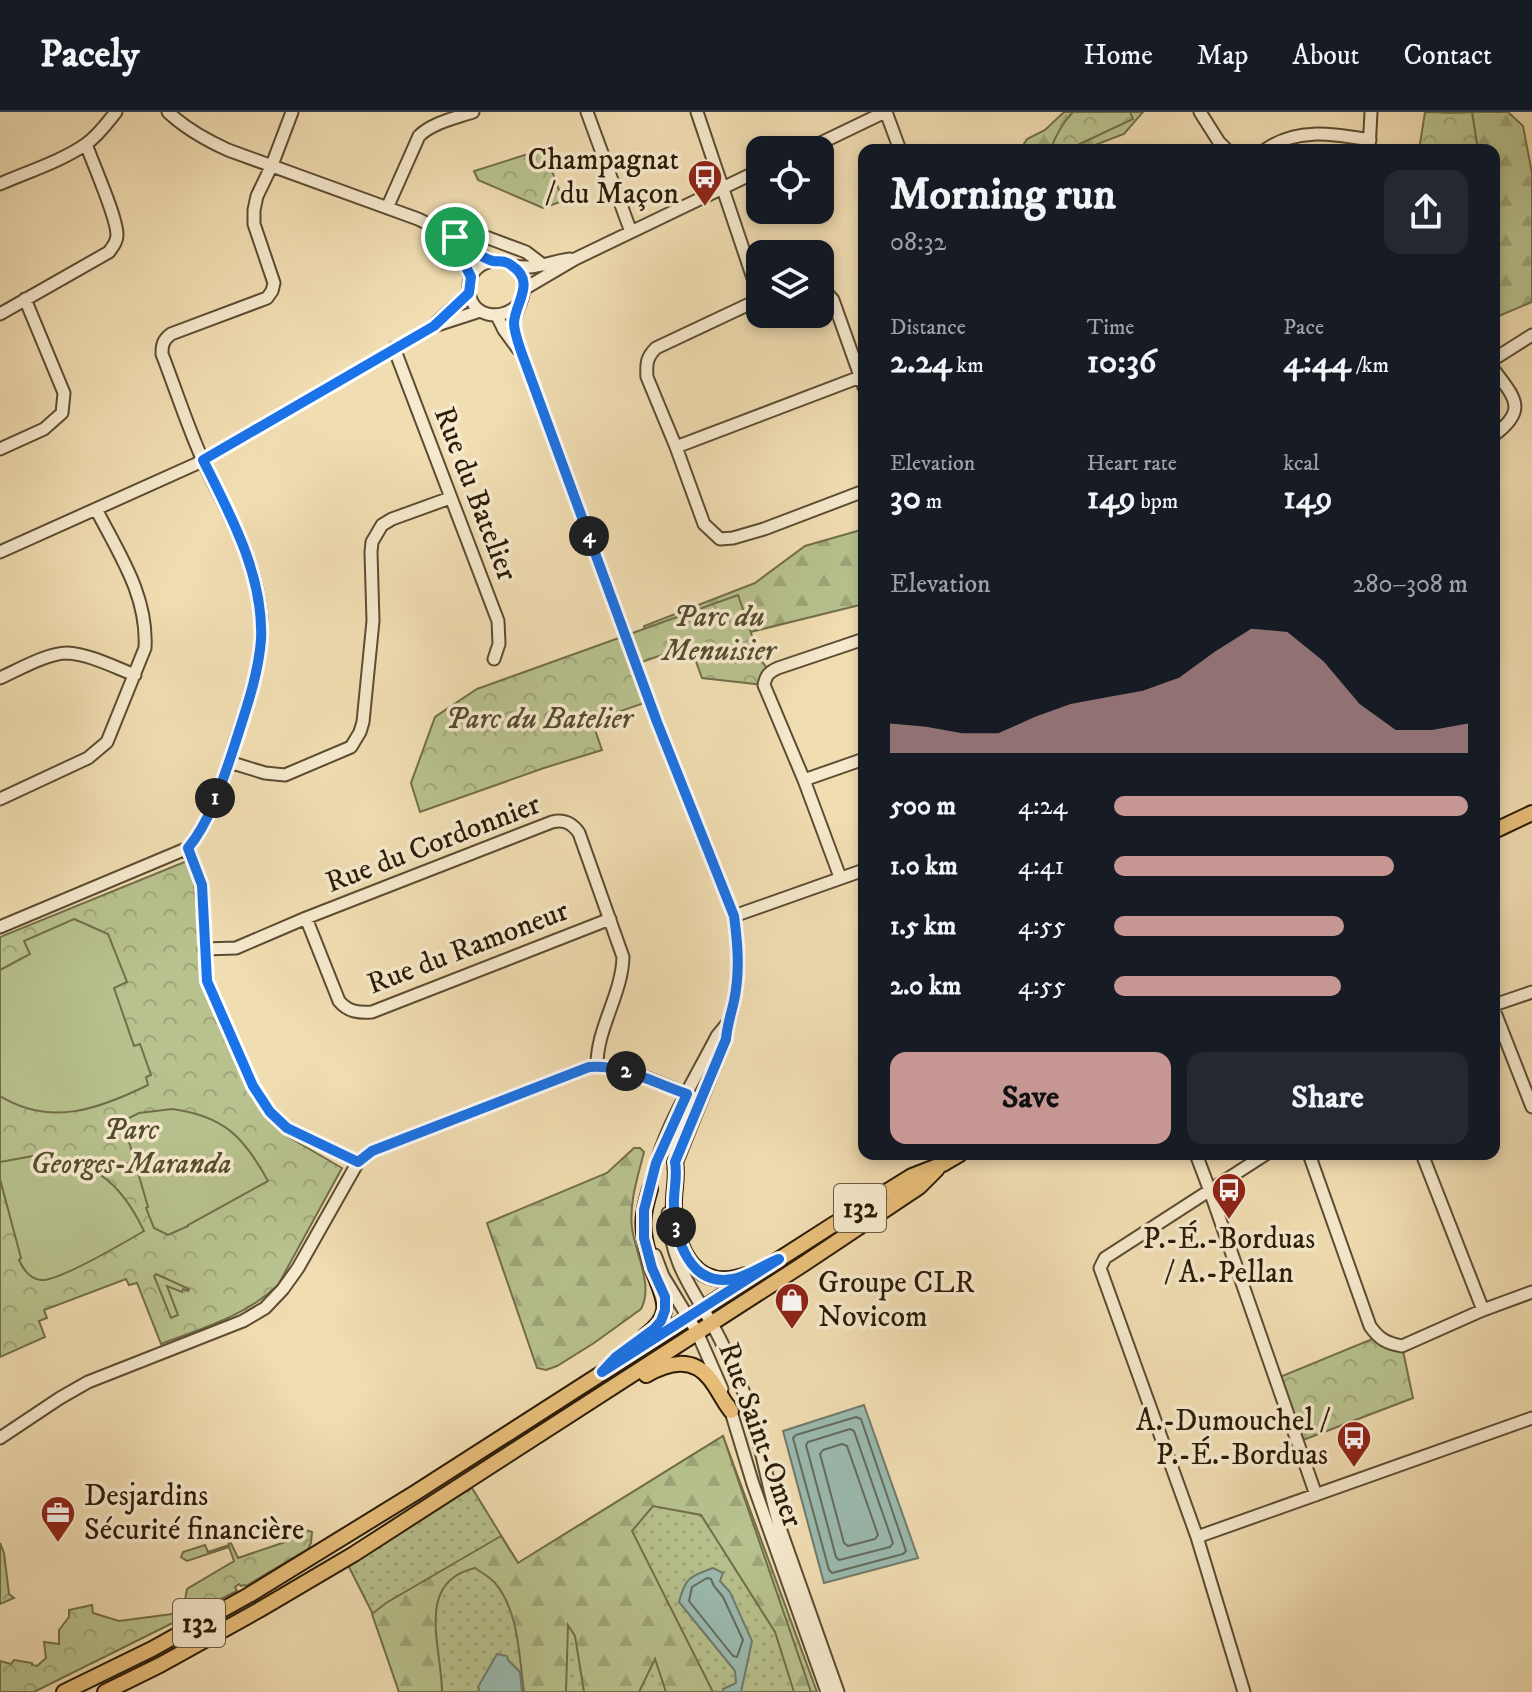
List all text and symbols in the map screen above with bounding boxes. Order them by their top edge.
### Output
text: Pacely [40,31,139,79]
text: Home [1084,38,1153,73]
text: Map [1197,38,1248,73]
text: About [1292,38,1359,73]
text: Contact [1403,38,1492,73]
map controls [746,136,834,328]
button: locate [746,136,834,224]
place label: Champagnat / du Maçon [528,142,679,213]
bus stop icon: Champagnat / du Maçon [686,158,724,208]
text: Morning run [890,168,1116,223]
button: share [1384,170,1468,254]
pin [421,203,489,271]
icon: arrive [433,215,477,259]
text: 08:32 [890,226,946,259]
button: layers [746,240,834,328]
text: Distance [890,314,966,341]
text: Time [1087,314,1134,341]
text: Pace [1283,314,1324,341]
text: 2.24 [890,341,952,383]
text: 10:36 [1087,341,1157,383]
text: 4:44 [1283,341,1351,383]
text: km [952,352,984,379]
text: /km [1351,352,1389,379]
street label: Rue du Batelier [425,402,525,586]
text: Elevation [890,450,975,477]
text: Heart rate [1087,450,1177,477]
text: kcal [1283,450,1319,477]
text: 30 [890,477,921,519]
text: 149 [1087,477,1136,519]
text: 149 [1283,477,1332,519]
text: m [921,488,942,515]
text: bpm [1136,488,1178,515]
pin: 4 [569,516,609,556]
text: 4 [583,522,595,549]
text: Elevation [890,568,991,601]
text: 280–308 m [1353,568,1468,601]
park label: Parc du Menuisier [660,599,778,670]
park label: Parc du Batelier [446,701,635,738]
pin: 1 [195,778,235,818]
text: 1 [211,784,219,811]
street label: Rue du Cordonnier [320,786,546,902]
text: 500 m [890,790,956,823]
text: 4:24 [1018,790,1068,823]
text: 1.0 km [890,850,958,883]
text: 4:41 [1018,850,1064,883]
street label: Rue du Ramoneur [362,893,574,1003]
text: 1.5 km [890,910,956,943]
text: 4:55 [1018,910,1066,943]
text: 2.0 km [890,970,961,1003]
text: 4:55 [1018,970,1066,1003]
pin: 2 [606,1051,646,1091]
button: Save [890,1052,1171,1144]
button: Share [1187,1052,1468,1144]
text: 2 [621,1057,631,1084]
park label: Parc Georges-Maranda [31,1112,231,1183]
bus stop icon: P.-É.-Borduas / A.-Pellan [1210,1171,1248,1221]
road number: 132 [834,1184,886,1232]
pin: 3 [656,1207,696,1247]
text: 3 [672,1213,680,1240]
place label: P.-É.-Borduas / A.-Pellan [1143,1220,1315,1292]
place label: Groupe CLR Novicom [818,1265,975,1336]
shop icon: Groupe CLR Novicom [773,1281,811,1331]
street label: Rue Saint-Omer [709,1337,811,1533]
place label: A.-Dumouchel / P.-É.-Borduas [1136,1403,1331,1474]
bus stop icon: A.-Dumouchel / P.-É.-Borduas [1335,1419,1373,1469]
place label: Desjardins Sécurité financière [84,1478,304,1549]
office icon: Desjardins Sécurité financière [39,1494,77,1544]
road number: 132 [173,1599,225,1647]

